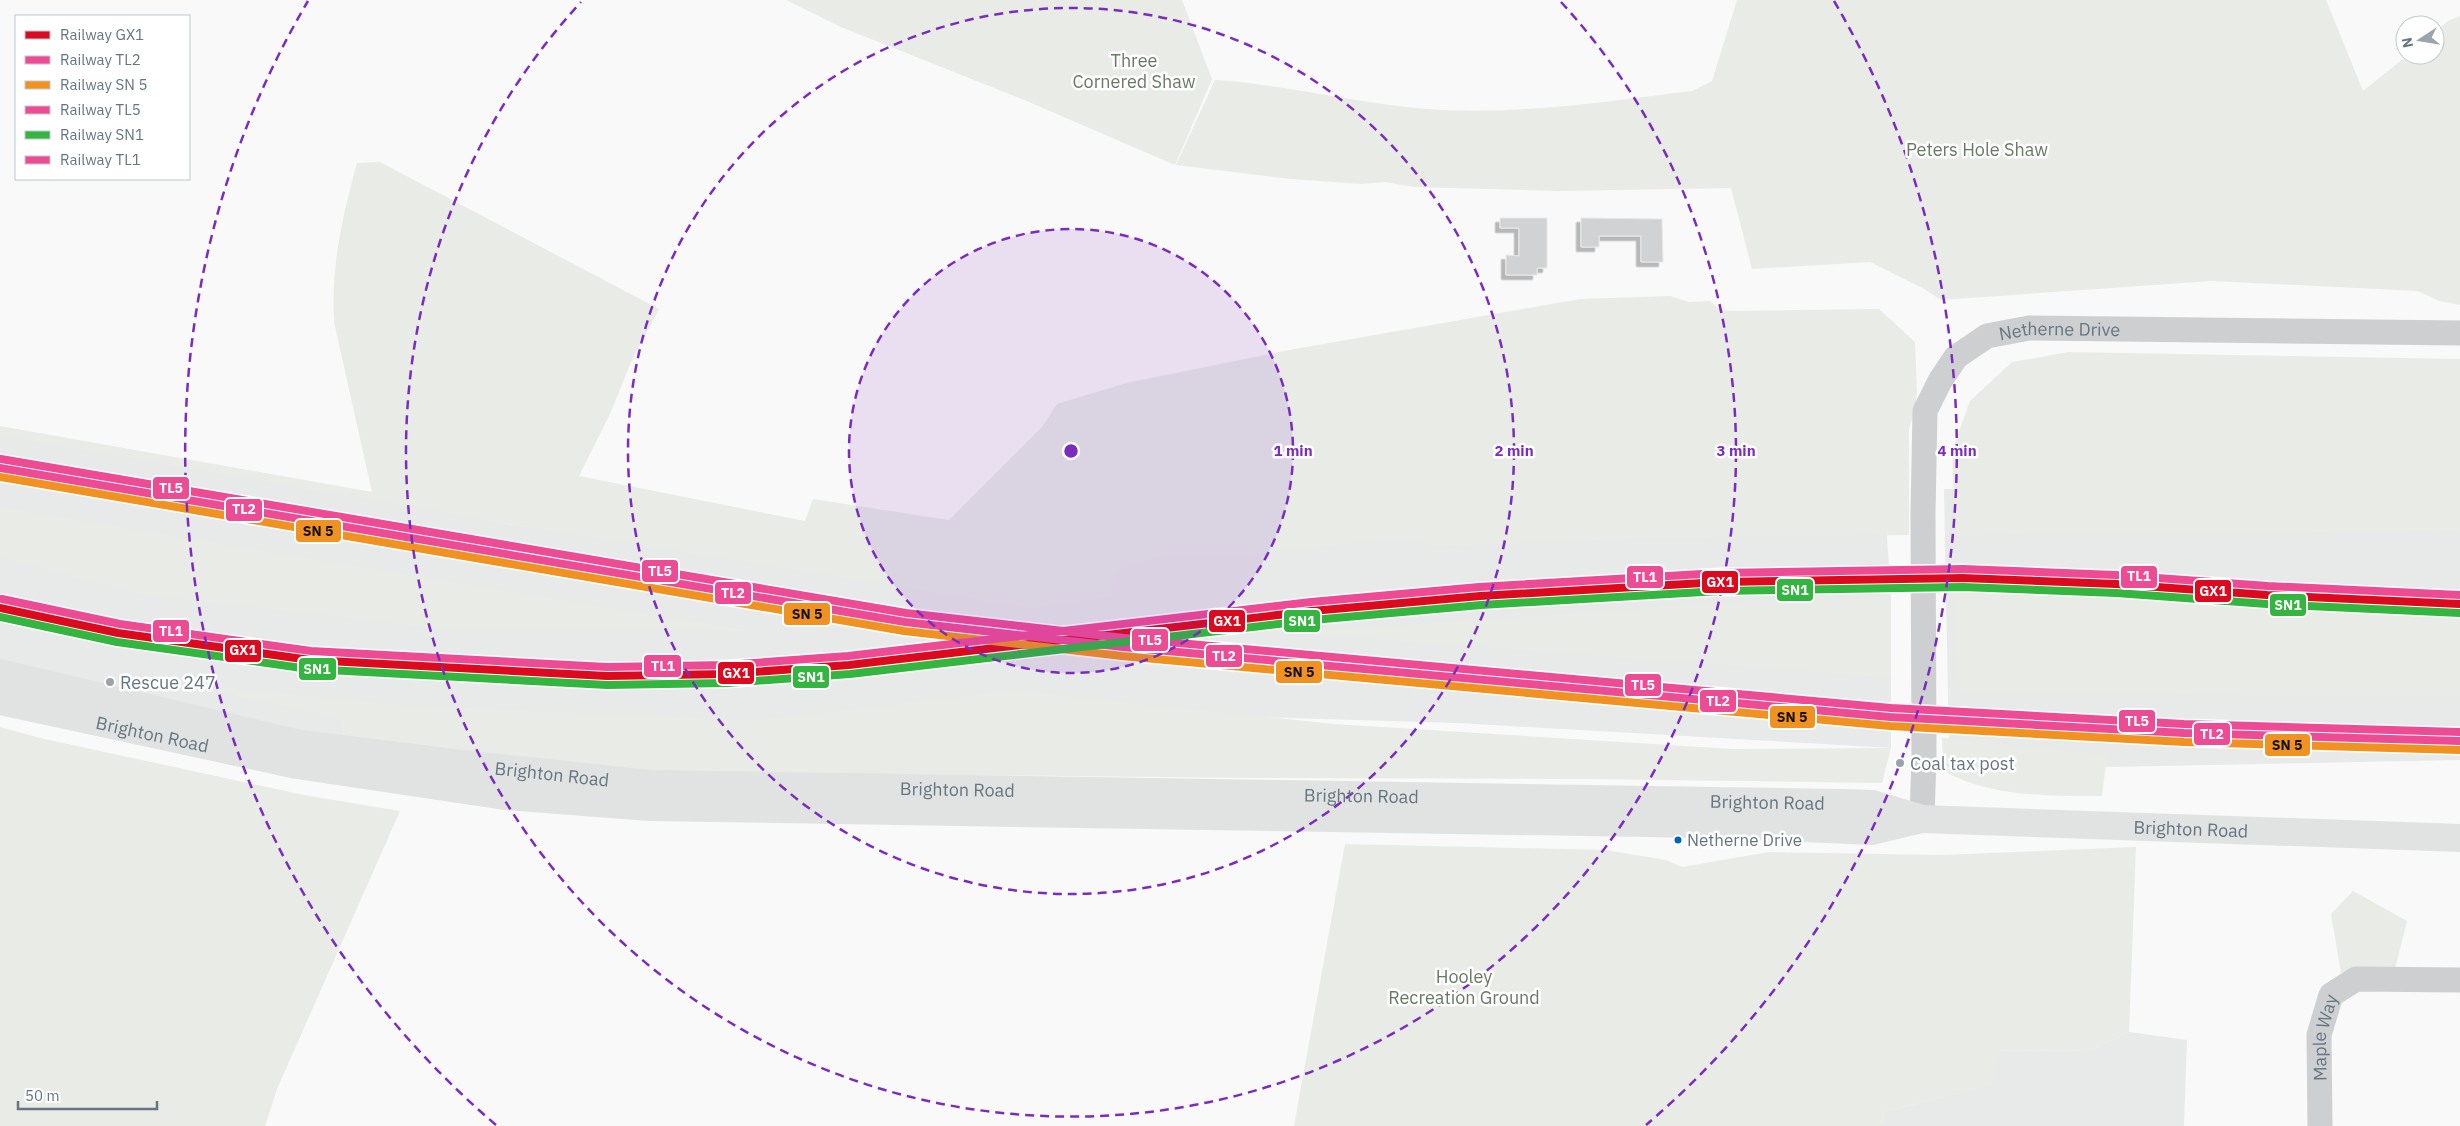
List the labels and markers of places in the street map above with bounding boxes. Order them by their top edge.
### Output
centre of rings [1062,442,1080,460]
place label: Rescue 247 [120,671,216,694]
marker: Rescue 247 [104,676,116,688]
place label: Coal tax post [1910,752,2015,775]
marker: Coal tax post [1894,757,1906,769]
place label: Netherne Drive [1687,829,1802,851]
marker: Netherne Drive [1673,835,1683,845]

